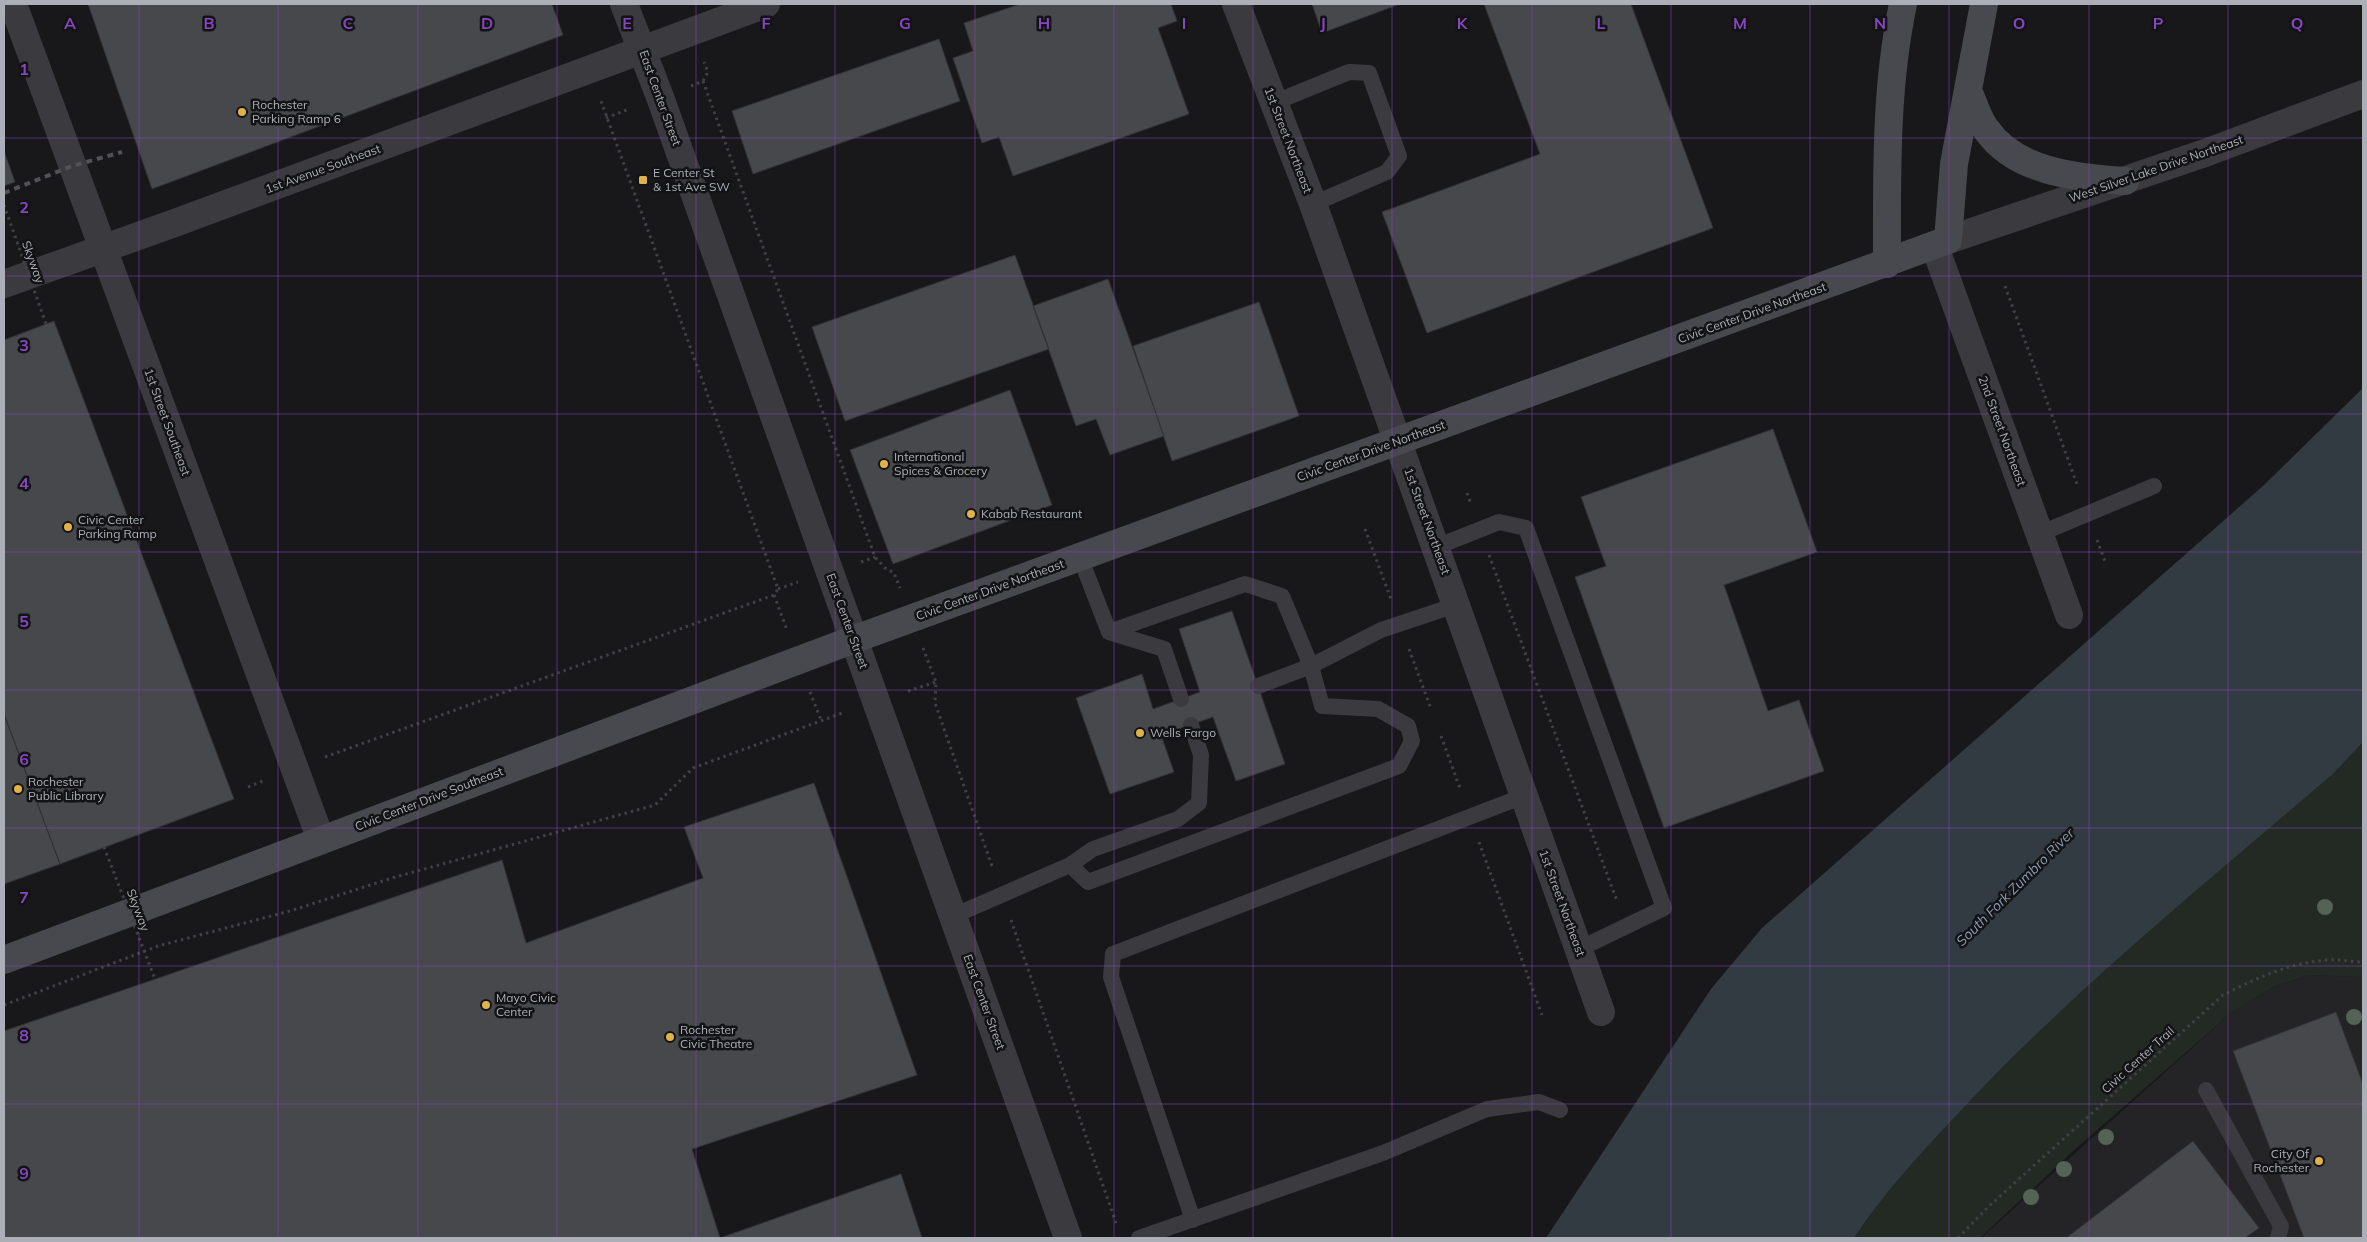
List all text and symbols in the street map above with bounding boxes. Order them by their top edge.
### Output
text: A [64,13,76,33]
text: B [203,13,215,33]
text: C [343,13,354,33]
text: D [481,13,493,33]
text: E [622,13,632,33]
text: F [761,13,771,33]
text: G [899,13,911,33]
text: H [1038,13,1050,33]
text: I [1182,13,1186,33]
text: J [1320,13,1326,33]
text: K [1457,13,1469,33]
text: L [1597,13,1606,33]
text: M [1733,13,1747,33]
text: N [1874,13,1886,33]
text: O [2013,13,2025,33]
text: P [2153,13,2164,33]
text: Q [2291,13,2303,33]
street label: East Center Street [636,48,685,147]
text: 1 [19,59,29,79]
street label: 1st Street Northeast [1261,85,1316,195]
place label: Rochester Parking Ramp 6 [252,97,341,126]
marker: Rochester Parking Ramp 6 [236,106,248,118]
street label: West Silver Lake Drive Northeast [2067,132,2245,205]
street label: 1st Avenue Southeast [263,141,383,196]
place label: E Center St & 1st Ave SW [653,165,730,194]
marker: E Center St & 1st Ave SW [637,174,649,186]
text: 2 [19,197,29,217]
street label: Skyway [19,239,48,286]
street label: Civic Center Drive Northeast [1676,279,1828,346]
text: 3 [19,335,29,355]
street label: 1st Street Southeast [141,366,194,478]
street label: 2nd Street Northeast [1976,374,2029,488]
street label: Civic Center Drive Northeast [1295,417,1447,484]
place label: International Spices & Grocery [894,449,988,478]
marker: International Spices & Grocery [878,458,890,470]
street label: 1st Street Northeast [1401,466,1454,576]
text: 4 [19,473,29,493]
place label: Kabab Restaurant [981,506,1082,521]
marker: Kabab Restaurant [965,508,977,520]
place label: Civic Center Parking Ramp [78,512,157,541]
marker: Civic Center Parking Ramp [62,521,74,533]
street label: Civic Center Drive Northeast [914,556,1066,623]
street label: East Center Street [823,571,872,670]
text: 5 [19,611,29,631]
place label: Wells Fargo [1150,725,1216,740]
marker: Wells Fargo [1134,727,1146,739]
text: 6 [19,749,29,769]
street label: Civic Center Drive Southeast [353,763,505,834]
place label: Rochester Public Library [28,774,104,803]
marker: Rochester Public Library [12,783,24,795]
water label: South Fork Zumbro River [1952,824,2078,950]
street label: 1st Street Northeast [1536,848,1589,958]
text: 7 [19,887,29,907]
street label: Skyway [124,887,154,934]
street label: East Center Street [960,952,1009,1051]
place label: Mayo Civic Center [496,990,556,1019]
marker: Mayo Civic Center [480,999,492,1011]
place label: Rochester Civic Theatre [680,1022,752,1051]
street label: Civic Center Trail [2098,1023,2177,1096]
text: 8 [19,1025,29,1045]
marker: Rochester Civic Theatre [664,1031,676,1043]
place label: City Of Rochester [2254,1146,2310,1175]
marker: City Of Rochester [2313,1155,2325,1167]
text: 9 [19,1163,29,1183]

